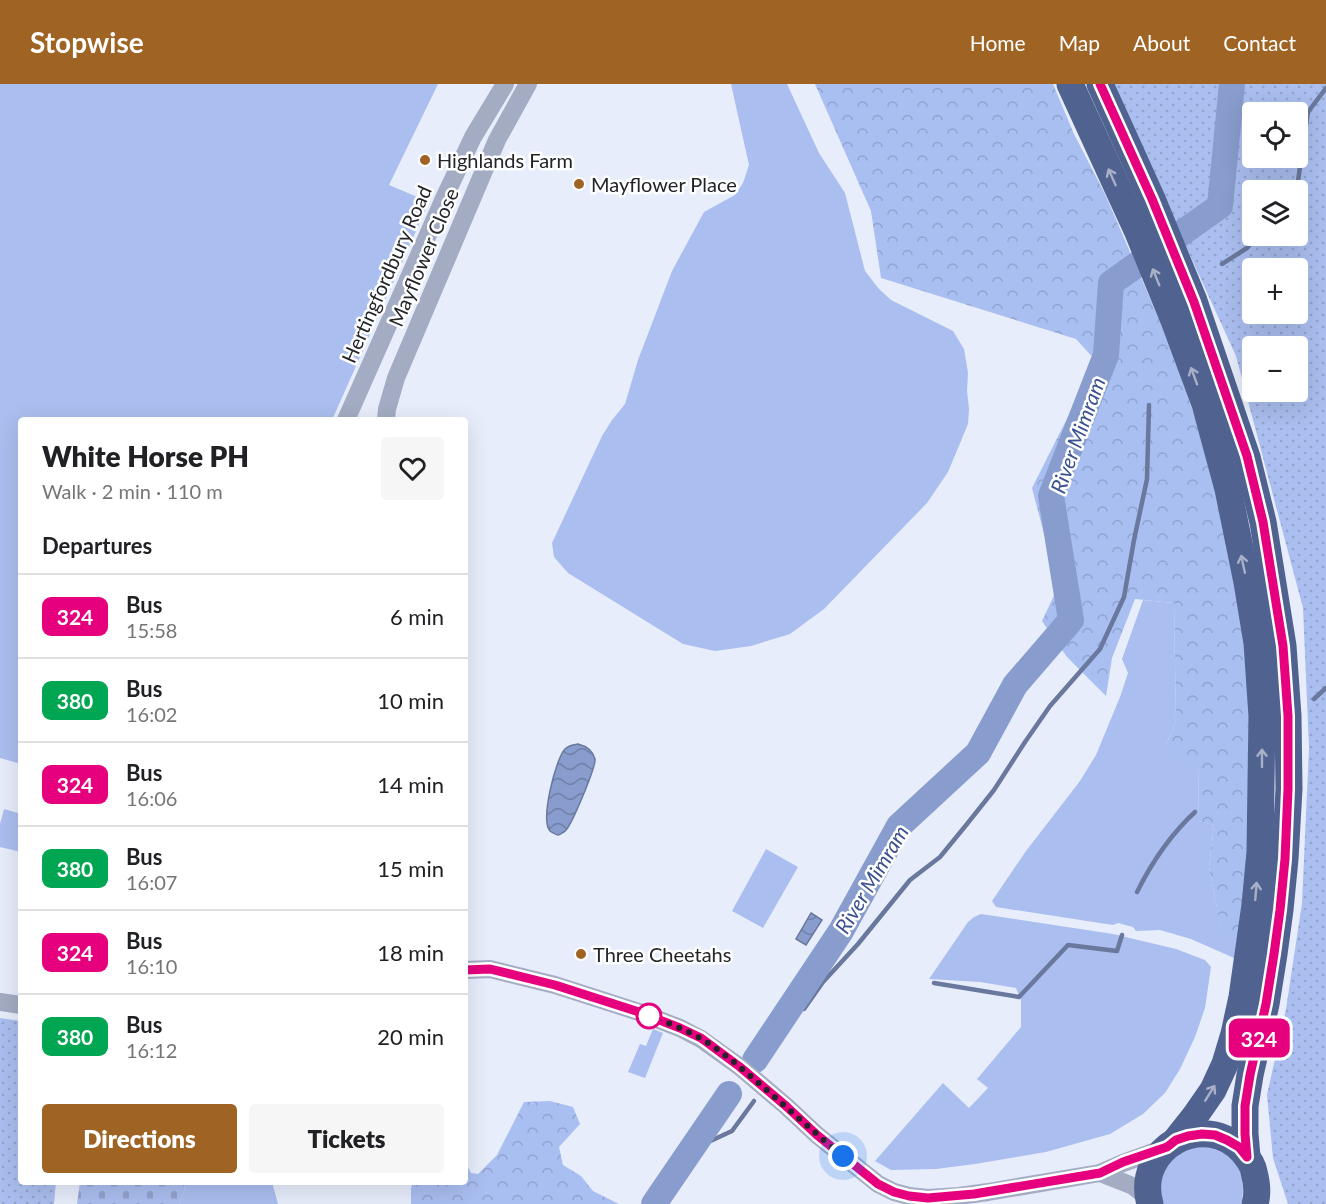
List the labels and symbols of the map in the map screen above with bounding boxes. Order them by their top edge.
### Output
place label: Highlands Farm [437,148,573,172]
marker: Highlands Farm [418,153,432,167]
one-way arrow [1106,168,1118,186]
place label: Mayflower Place [591,172,737,196]
marker: Mayflower Place [572,177,586,191]
street label: Hertingfordbury Road [336,182,436,366]
street label: Mayflower Close [383,184,463,330]
one-way arrow [1150,268,1161,286]
one-way arrow [1188,367,1199,386]
water label: River Mimram [1044,374,1110,496]
one-way arrow [1237,555,1248,575]
one-way arrow [1256,748,1268,768]
water label: River Mimram [829,820,913,938]
one-way arrow [1251,882,1262,902]
place label: Three Cheetahs [593,942,731,966]
marker: Three Cheetahs [574,947,588,961]
unlabelled marker [636,1003,662,1029]
line badge: 324 [1224,1018,1294,1058]
one-way arrow [1205,1085,1217,1102]
your location [828,1141,858,1171]

